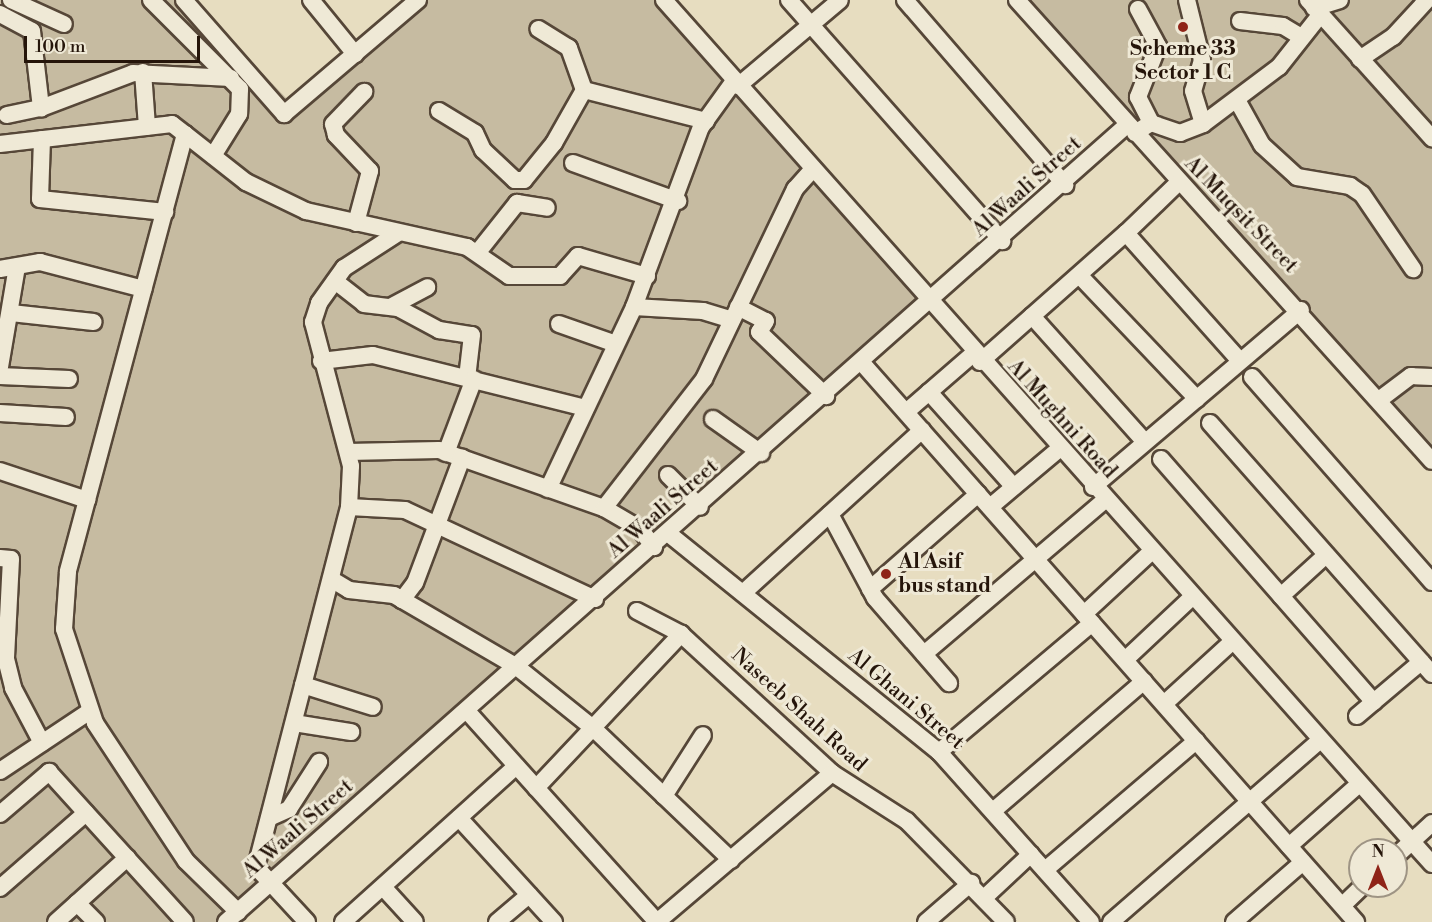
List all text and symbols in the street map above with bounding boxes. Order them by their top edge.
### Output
marker: Scheme 33 Sector 1 C [1176,20,1190,34]
scale bar [27,24,202,62]
text: 100 m [35,35,86,58]
place label: Scheme 33 Sector 1 C [1130,36,1236,86]
street label: Al Waali Street [967,131,1087,243]
street label: Al Muqsit Street [1179,151,1303,279]
street label: Al Mughni Road [1002,354,1122,484]
street label: Al Waali Street [603,454,723,564]
place label: Al Asif bus stand [898,549,991,599]
marker: Al Asif bus stand [879,567,893,581]
street label: Naseeb Shah Road [726,643,872,777]
street label: Al Ghani Street [843,643,969,755]
street label: Al Waali Street [238,774,358,884]
north arrow [1348,838,1408,898]
text: N [1372,842,1384,862]

